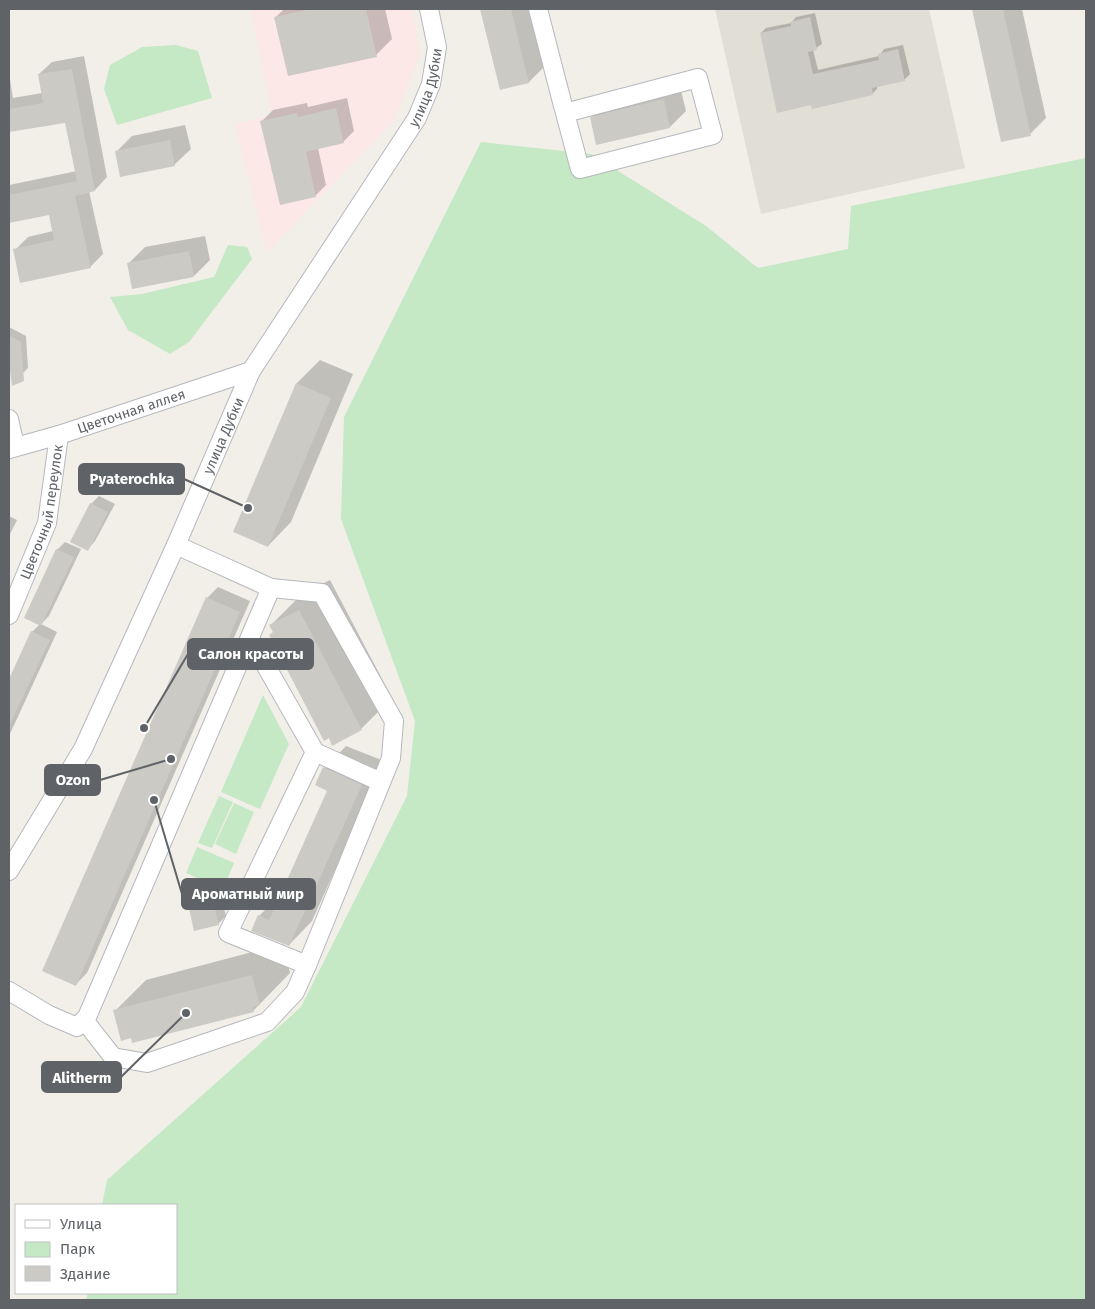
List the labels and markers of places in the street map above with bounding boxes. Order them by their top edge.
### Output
callout: Pyaterochka [79,464,184,494]
callout: Салон красоты [188,639,313,669]
callout: Ozon [45,765,100,795]
callout: Ароматный мир [182,879,315,909]
callout: Alitherm [42,1062,121,1092]

